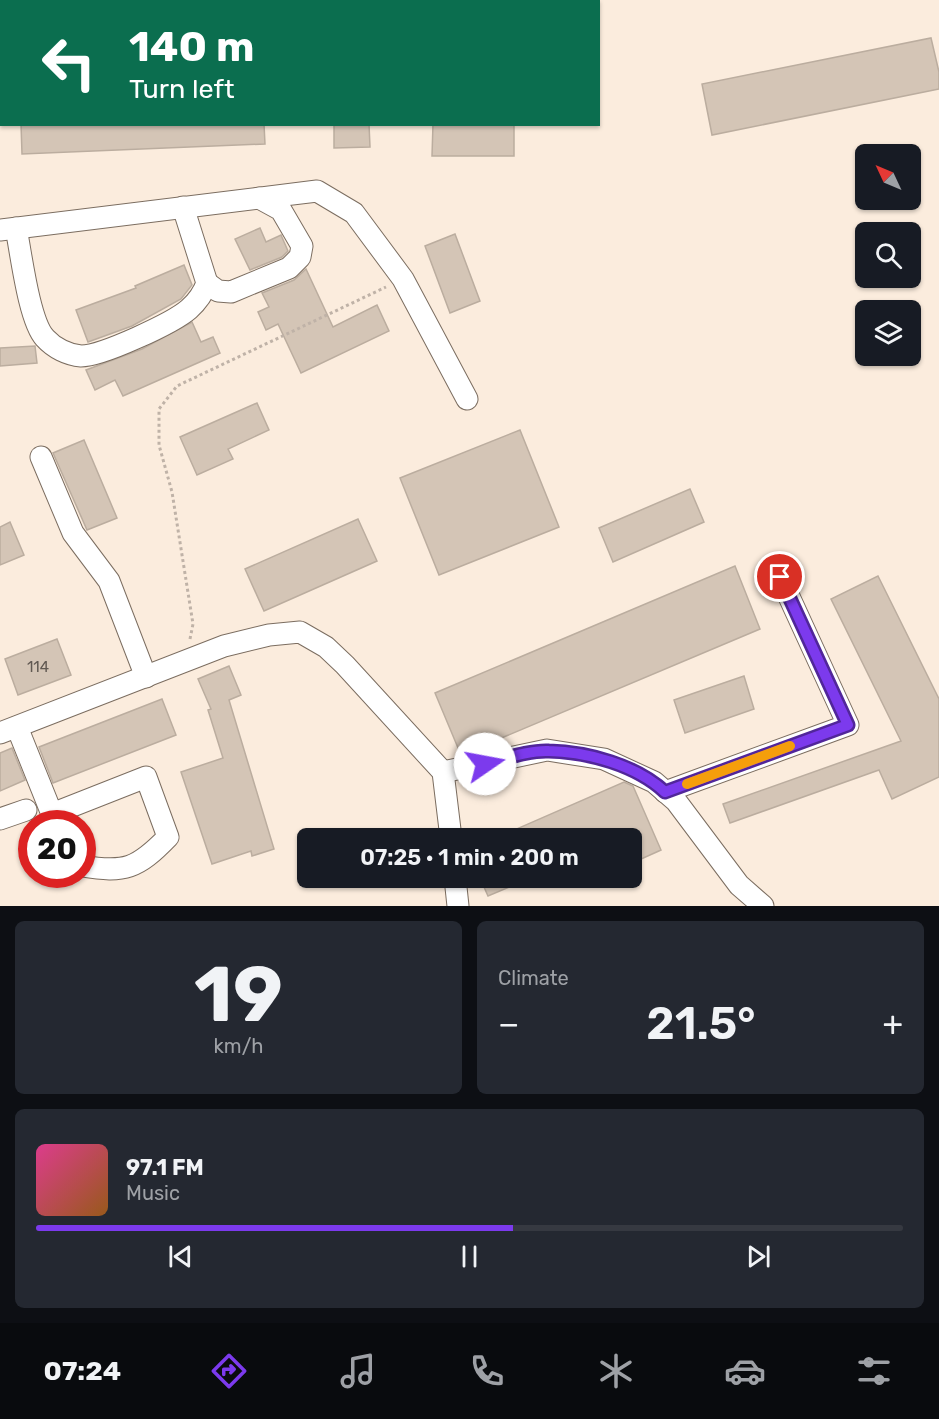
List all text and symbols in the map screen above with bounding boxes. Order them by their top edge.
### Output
text: 140 m [129,22,255,72]
icon: left [30,24,108,102]
text: Turn left [129,73,234,105]
north arrow [855,144,921,210]
map controls [855,144,921,366]
button: search [855,222,921,288]
button: layers [855,300,921,366]
pin [754,551,805,602]
icon: arrive [763,560,796,593]
house number: 114 [27,658,49,676]
position arrow [453,732,517,796]
speed limit sign: 20 [18,810,96,888]
text: 07:25 · 1 min · 200 m [360,844,579,871]
text: 19 [194,948,283,1041]
text: Climate [498,966,569,990]
text: 21.5° [646,997,756,1050]
text: − [498,1004,519,1043]
text: + [882,1004,903,1043]
text: km/h [214,1034,263,1058]
text: 97.1 FM [126,1154,204,1181]
text: Music [126,1181,180,1205]
icon: previous [164,1240,197,1273]
icon: pause [453,1240,486,1273]
icon: next [742,1240,775,1273]
icon: directions [208,1350,250,1392]
icon: music [337,1350,379,1392]
icon: phone [466,1350,508,1392]
icon: climate [595,1350,637,1392]
icon: car [724,1350,766,1392]
icon: filters [853,1350,895,1392]
text: 07:24 [44,1355,121,1387]

